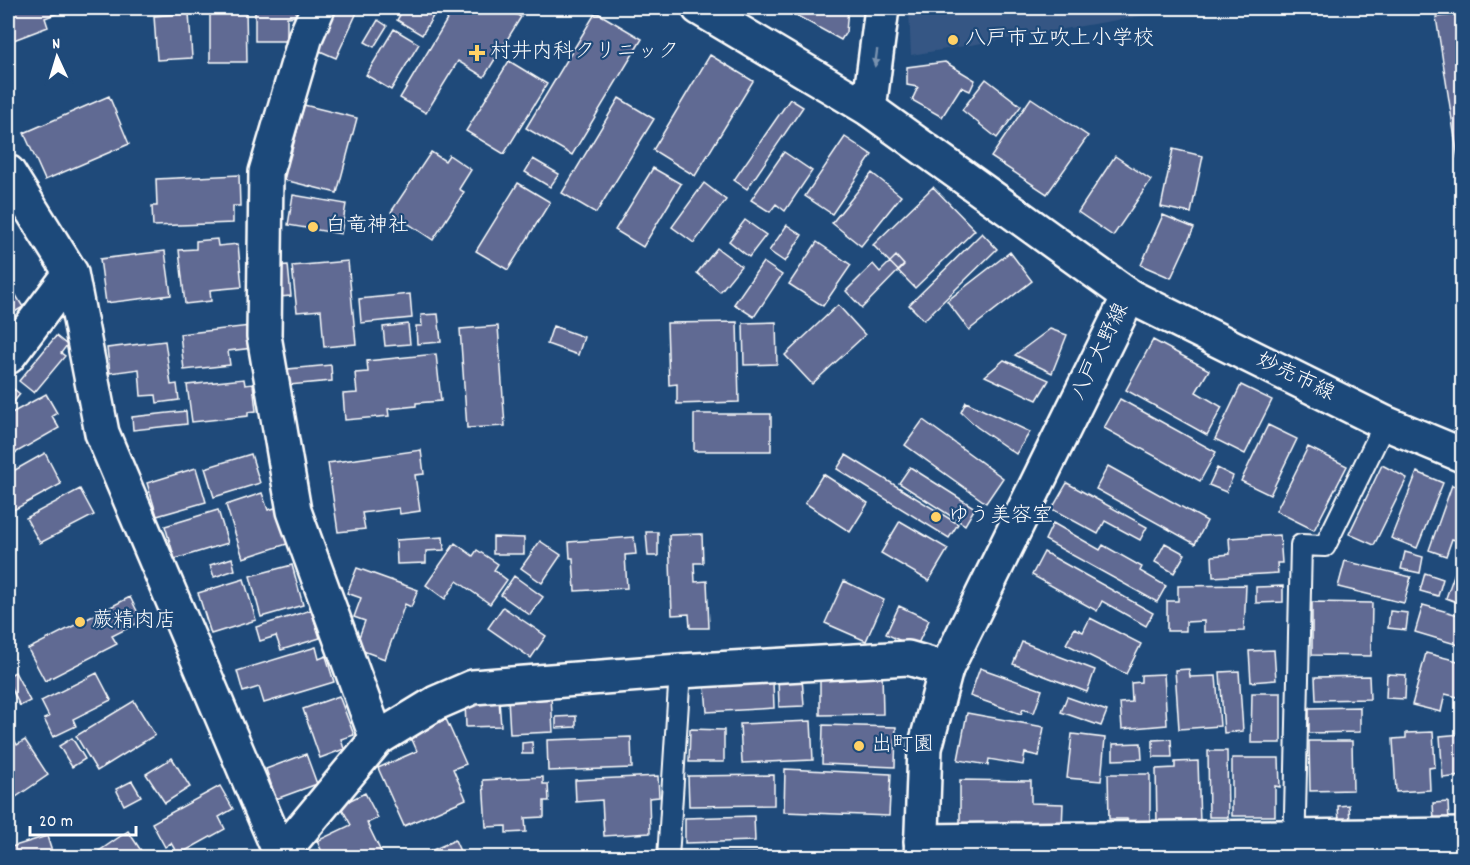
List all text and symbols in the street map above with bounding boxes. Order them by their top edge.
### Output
place label: 八戸市立吹上小学校 [965,25,1154,55]
north arrow [27,27,87,87]
text: N [51,33,61,56]
marker: 八戸市立吹上小学校 [946,33,960,47]
place label: 村井内科クリニック [490,38,679,68]
marker: 村井内科クリニック [468,44,486,62]
one-way arrow [871,49,880,68]
place label: 白竜神社 [325,212,409,242]
marker: 白竜神社 [306,220,320,234]
street label: 八戸大野線 [1065,298,1137,406]
street label: 妙売市線 [1251,346,1339,410]
place label: ゆう美容室 [948,502,1053,532]
marker: ゆう美容室 [929,510,943,524]
place label: 蕨精肉店 [92,607,176,637]
marker: 蕨精肉店 [73,615,87,629]
place label: 出町園 [871,731,934,761]
marker: 出町園 [852,739,866,753]
scale bar [30,799,136,837]
text: 20 m [39,810,73,835]

